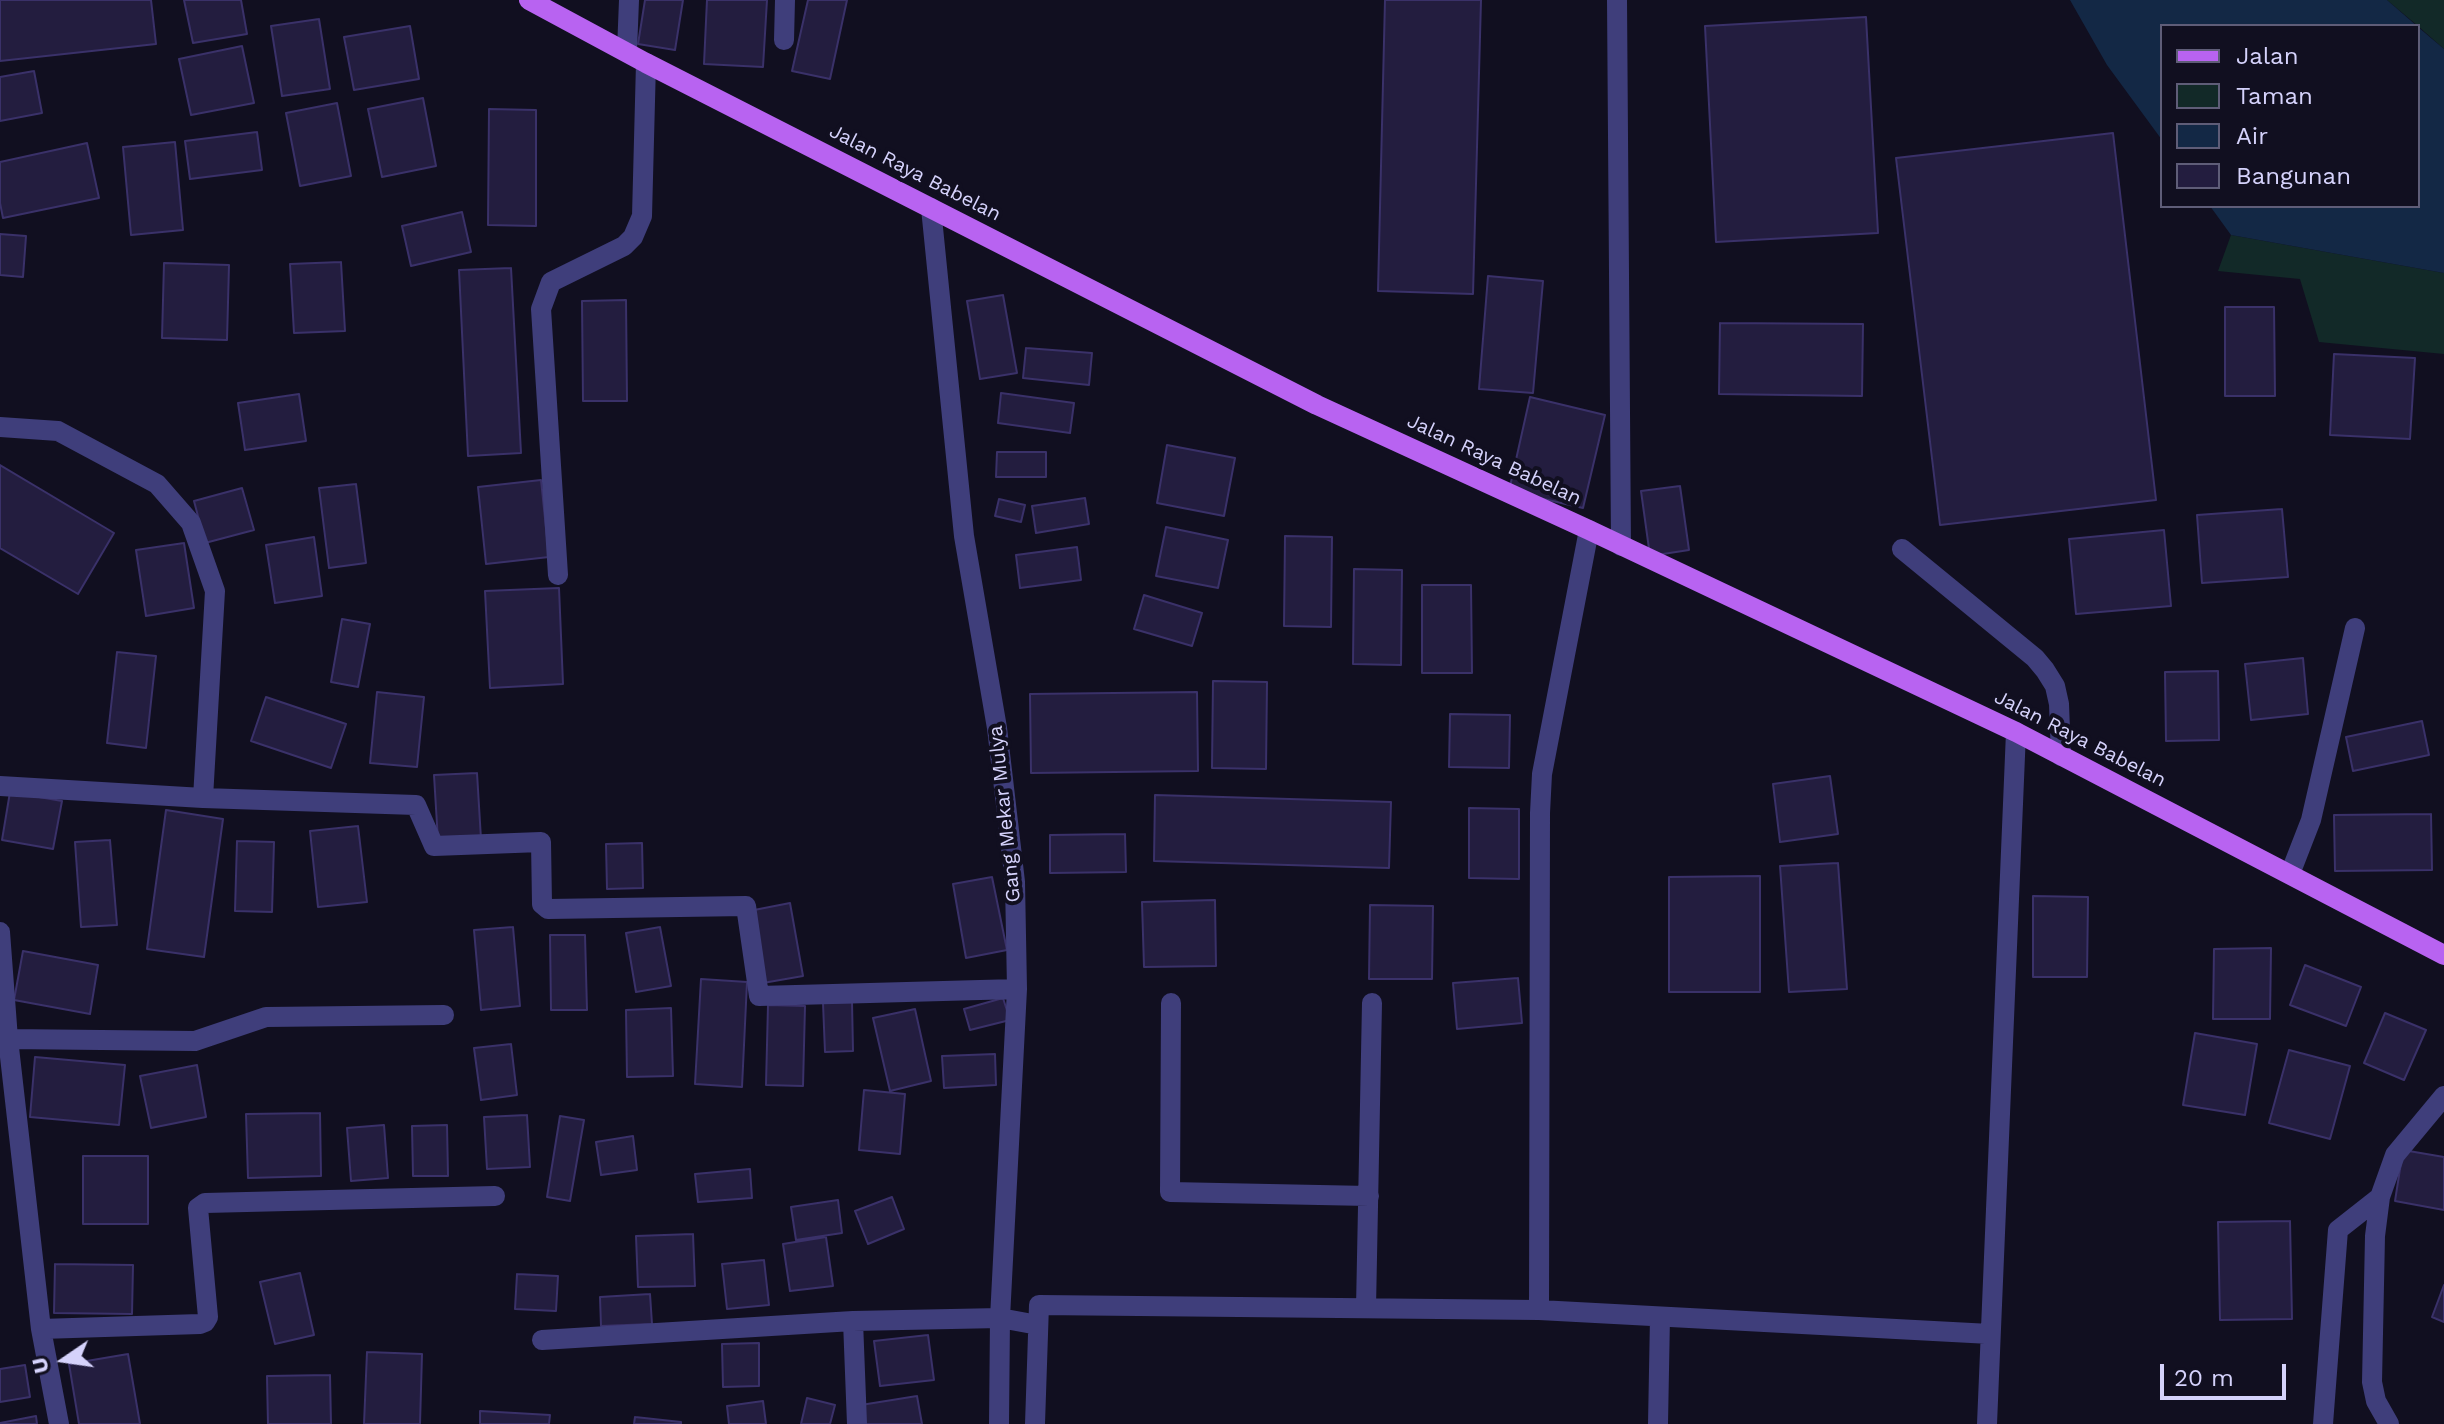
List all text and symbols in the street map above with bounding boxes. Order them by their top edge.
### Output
legend [2160,24,2420,208]
text: Jalan [2236,42,2299,70]
text: Taman [2236,82,2313,110]
street label: Jalan Raya Babelan [825,119,1005,227]
text: Air [2236,122,2268,150]
text: Bangunan [2236,162,2351,190]
street label: Jalan Raya Babelan [1403,409,1585,511]
street label: Jalan Raya Babelan [1990,685,2170,793]
street label: Gang Mekar Mulya [984,724,1026,904]
north arrow [24,1320,104,1400]
scale bar [2164,1348,2290,1398]
text: U [26,1355,54,1376]
text: 20 m [2174,1364,2234,1392]

